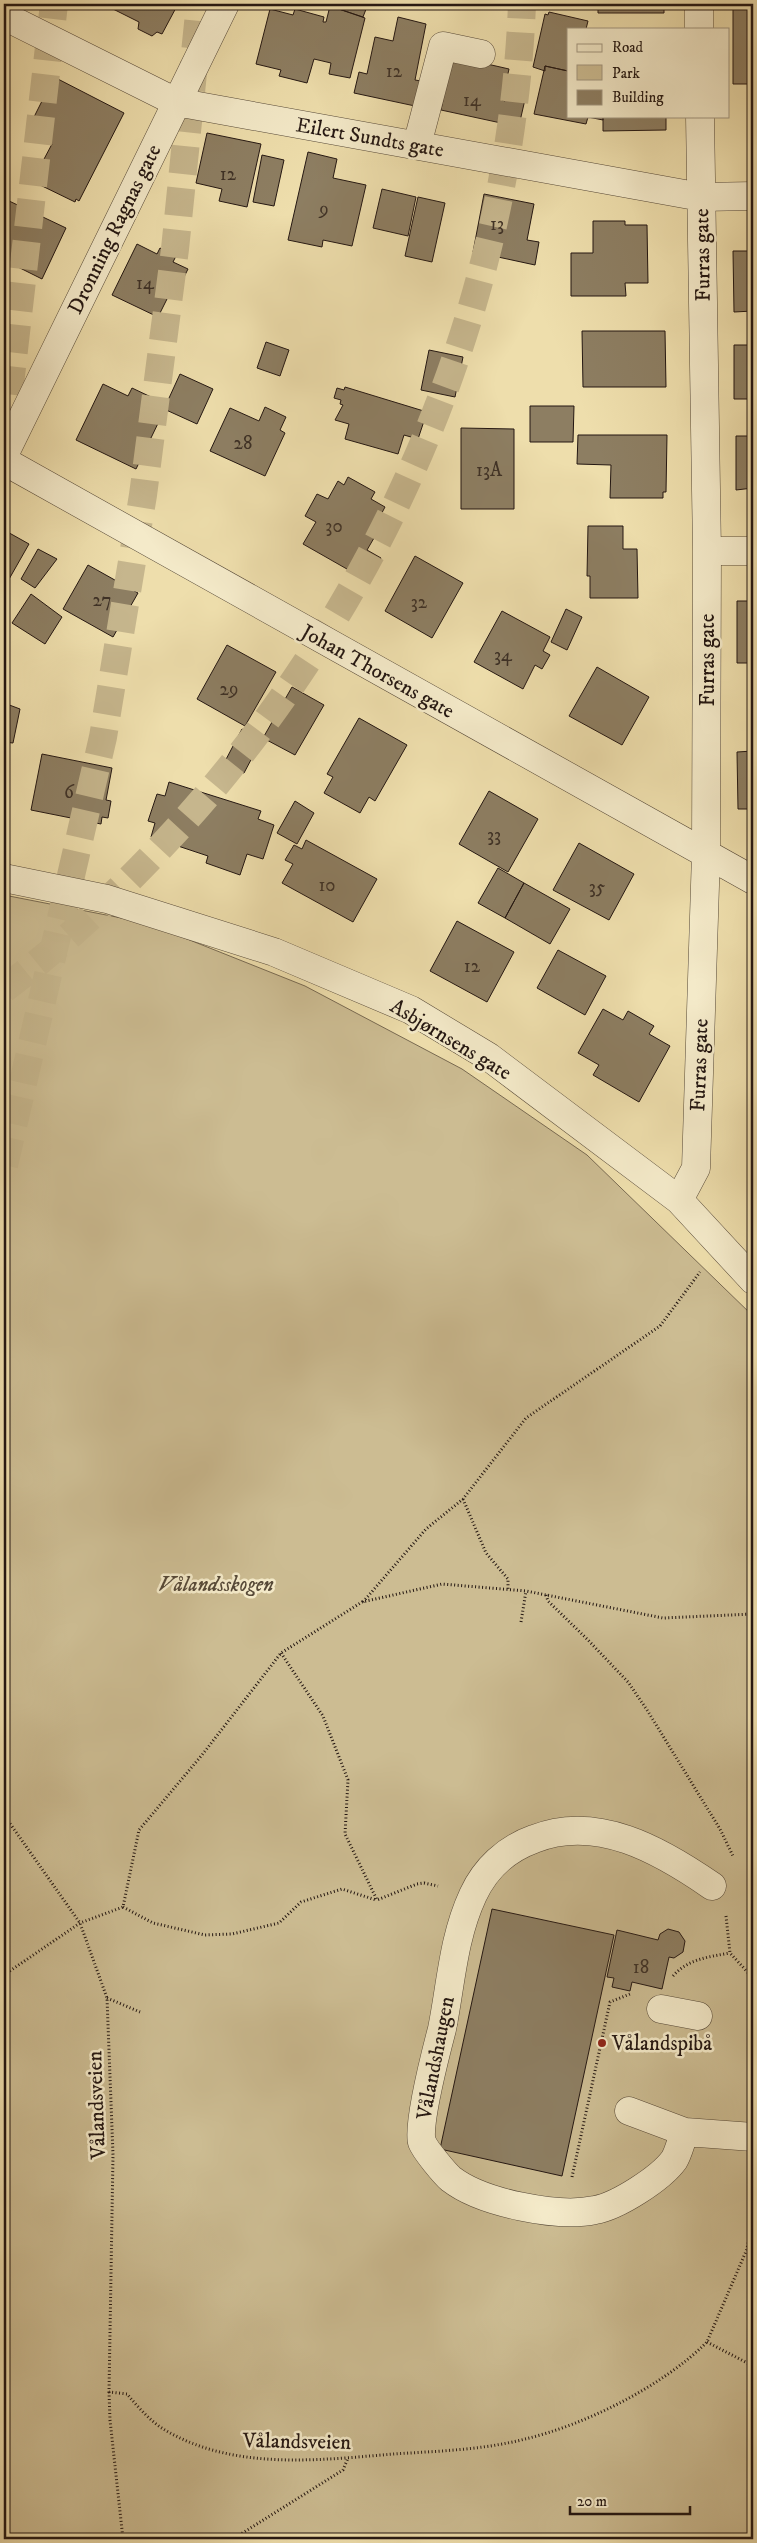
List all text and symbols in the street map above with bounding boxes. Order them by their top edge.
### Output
legend [567,28,730,118]
text: Road [612,38,644,57]
house number: 12 [386,60,403,83]
text: Park [612,64,641,83]
text: Building [612,88,664,107]
house number: 14 [463,89,482,112]
street label: Eilert Sundts gate [294,112,446,164]
street label: Dronning Ragnas gate [62,140,167,319]
house number: 12 [220,163,237,186]
house number: 9 [318,198,329,221]
street label: Furras gate [689,208,717,302]
house number: 13 [490,213,504,236]
house number: 14 [136,272,155,295]
house number: 28 [234,432,252,455]
house number: 13A [476,459,503,482]
house number: 30 [325,515,343,538]
house number: 27 [93,589,111,612]
house number: 32 [411,591,428,614]
street label: Furras gate [695,613,721,707]
street label: Johan Thorsens gate [295,618,459,725]
house number: 34 [494,644,513,667]
house number: 29 [220,678,238,701]
house number: 6 [64,781,75,804]
house number: 33 [487,824,501,847]
house number: 10 [318,874,336,897]
house number: 35 [589,876,606,899]
house number: 12 [464,955,481,978]
street label: Asbjørnsens gate [385,993,516,1086]
street label: Furras gate [685,1018,715,1112]
park label: Vålandsskogen [158,1572,274,1598]
house number: 18 [633,1956,649,1979]
street label: Vålandshaugen [411,1994,461,2123]
place label: Vålandspibå [611,2031,712,2057]
marker: Vålandspibå [596,2037,608,2049]
street label: Vålandsveien [82,2050,112,2161]
street label: Vålandsveien [242,2428,351,2456]
scale bar [570,2483,690,2515]
text: 20 m [577,2492,607,2511]

